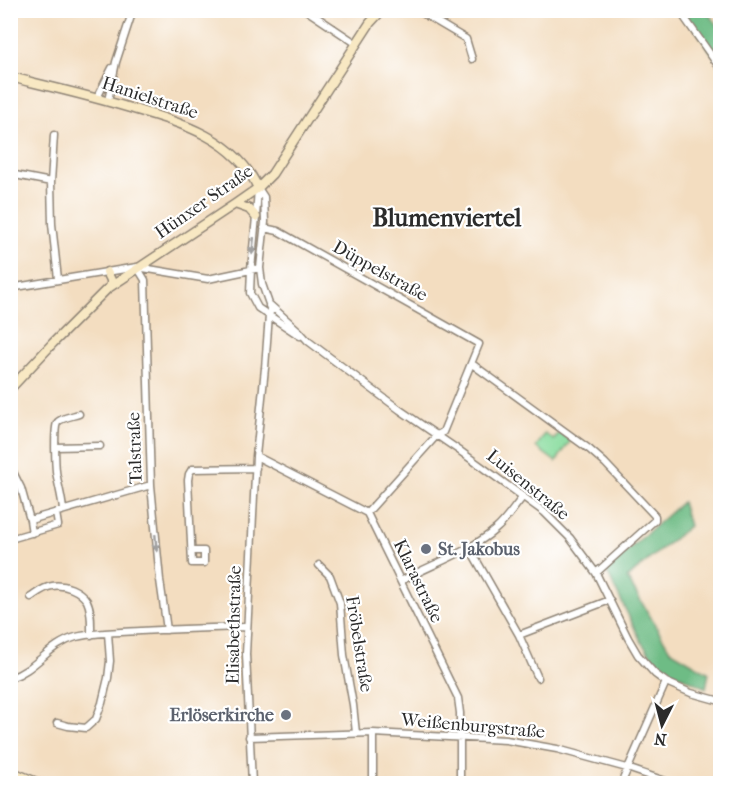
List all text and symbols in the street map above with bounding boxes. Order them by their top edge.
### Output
street label: Hanielstraße [99,73,201,123]
street label: Hünxer Straße [151,160,257,243]
district label: Blumenviertel [372,204,522,232]
one-way arrow [248,236,258,255]
street label: Düppelstraße [329,236,431,306]
street label: Talstraße [123,412,147,484]
street label: Luisenstraße [482,445,574,525]
one-way arrow [152,534,161,553]
street label: Klarastraße [389,536,447,626]
place label: St. Jakobus [438,539,520,560]
marker: St. Jakobus [419,542,433,556]
street label: Elisabethstraße [222,565,246,685]
street label: Fröbelstraße [341,594,377,694]
north arrow [632,695,692,755]
place label: Erlöserkirche [169,705,274,726]
marker: Erlöserkirche [279,708,293,722]
street label: Weißenburgstraße [399,709,546,743]
text: N [653,729,668,750]

